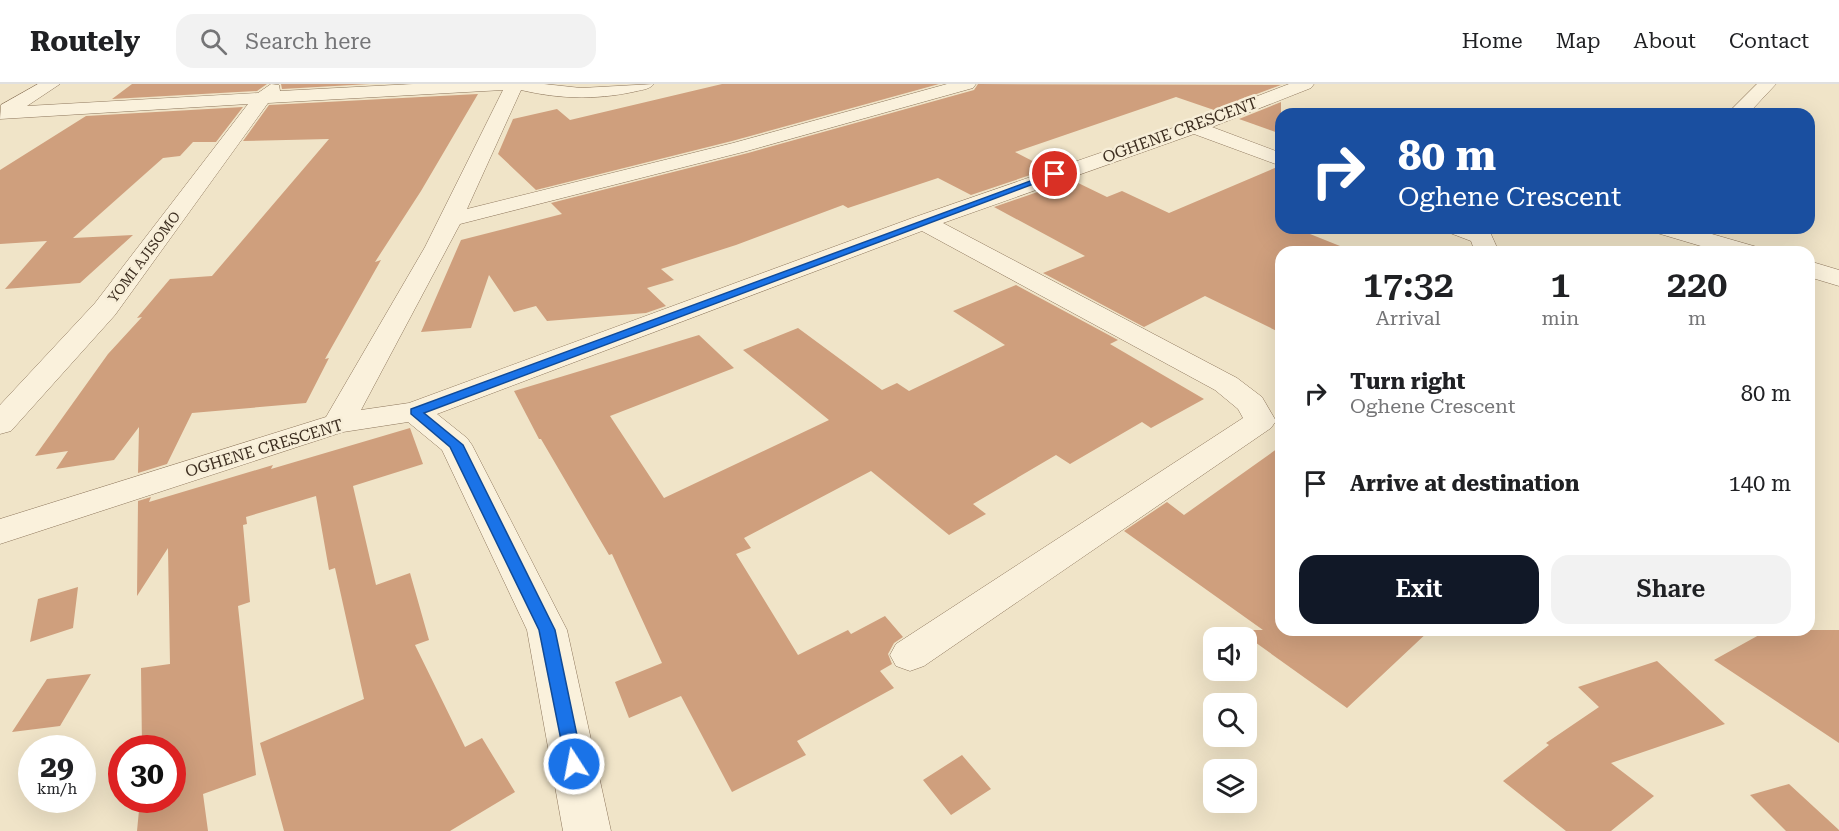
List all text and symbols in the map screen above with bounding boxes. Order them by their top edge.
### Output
search box [176,14,596,68]
text: Routely [30,25,140,58]
icon: search [197,25,230,58]
text: Search here [245,29,371,54]
text: Home [1462,29,1523,53]
text: Map [1556,29,1601,53]
text: About [1634,29,1696,53]
text: Contact [1729,29,1809,53]
street label: OGHENE CRESCENT [1100,93,1260,167]
text: 80 m [1398,131,1496,180]
icon: right [1299,132,1377,210]
pin [1029,148,1080,199]
icon: arrive [1038,157,1071,190]
text: Oghene Crescent [1398,181,1621,213]
street label: YOMI AJISOMO [105,208,183,306]
text: 17:32 [1363,264,1454,306]
text: 1 [1550,264,1570,306]
text: 220 [1667,264,1727,306]
text: Arrival [1376,306,1441,330]
text: min [1542,306,1579,330]
text: m [1688,306,1706,330]
text: Turn right [1350,369,1465,394]
icon: right [1299,377,1332,410]
text: 80 m [1741,381,1791,406]
text: Oghene Crescent [1350,394,1515,418]
street label: OGHENE CRESCENT [183,415,345,481]
icon: arrive [1299,467,1332,500]
text: Arrive at destination [1350,471,1579,496]
text: 140 m [1728,471,1791,496]
button: Exit [1299,555,1539,624]
button: Share [1551,555,1791,624]
map controls [1203,627,1257,813]
button: sound [1203,627,1257,681]
button: search [1203,693,1257,747]
position arrow [542,732,606,796]
speed limit sign: 30 [108,735,186,813]
text: 29 [40,749,74,784]
button: layers [1203,759,1257,813]
text: km/h [37,780,77,798]

